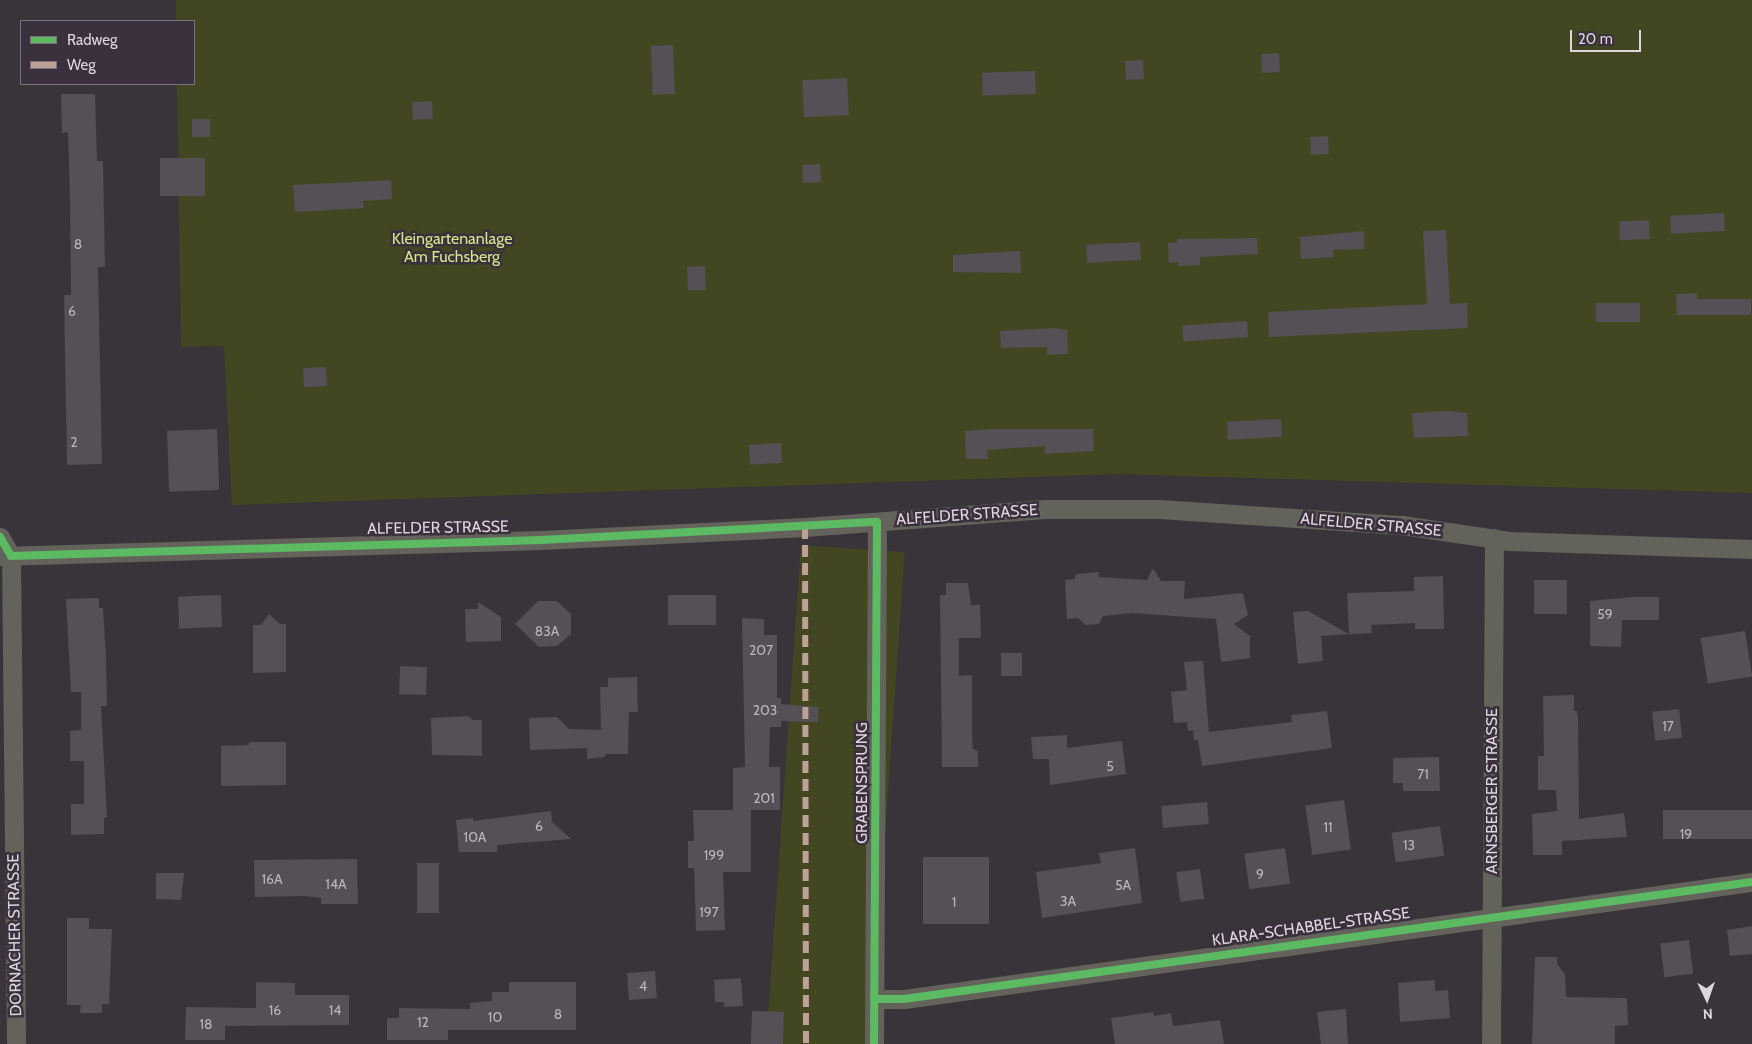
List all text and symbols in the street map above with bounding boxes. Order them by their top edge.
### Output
legend [20,20,195,85]
scale bar [1572,20,1643,52]
text: 20 m [1578,30,1613,48]
text: Radweg [67,31,117,49]
text: Weg [67,56,96,74]
park label: Kleingartenanlage Am Fuchsberg [392,229,512,267]
house number: 8 [74,236,82,252]
house number: 6 [68,303,76,319]
house number: 2 [70,434,78,450]
street label: ALFELDER STRASSE [896,500,1038,530]
street label: ALFELDER STRASSE [1300,509,1442,541]
street label: ALFELDER STRASSE [367,517,509,539]
house number: 59 [1597,606,1613,622]
house number: 83A [535,623,559,639]
house number: 207 [749,642,773,658]
house number: 203 [753,702,777,718]
street label: ARNSBERGER STRASSE [1482,708,1502,874]
house number: 17 [1662,718,1674,734]
street label: GRABENSPRUNG [852,722,872,844]
house number: 5 [1106,758,1114,774]
house number: 71 [1417,766,1429,782]
house number: 201 [753,790,775,806]
house number: 6 [535,818,543,834]
house number: 11 [1323,819,1333,835]
house number: 19 [1680,826,1692,842]
house number: 10A [464,829,486,845]
house number: 13 [1403,837,1415,853]
house number: 199 [704,847,724,863]
street label: DORNACHER STRASSE [4,853,26,1017]
house number: 9 [1256,866,1264,882]
house number: 16A [261,871,283,887]
house number: 14A [325,876,347,892]
house number: 5A [1115,877,1131,893]
house number: 3A [1060,893,1076,909]
house number: 1 [952,894,956,910]
house number: 197 [699,904,719,920]
street label: KLARA-SCHABBEL-STRASSE [1211,904,1411,950]
north arrow [1682,974,1732,1024]
house number: 4 [639,978,647,994]
house number: 16 [269,1002,281,1018]
house number: 14 [329,1002,341,1018]
text: N [1702,1005,1713,1023]
house number: 8 [554,1006,562,1022]
house number: 10 [488,1009,502,1025]
house number: 12 [417,1014,429,1030]
house number: 18 [199,1016,213,1032]

